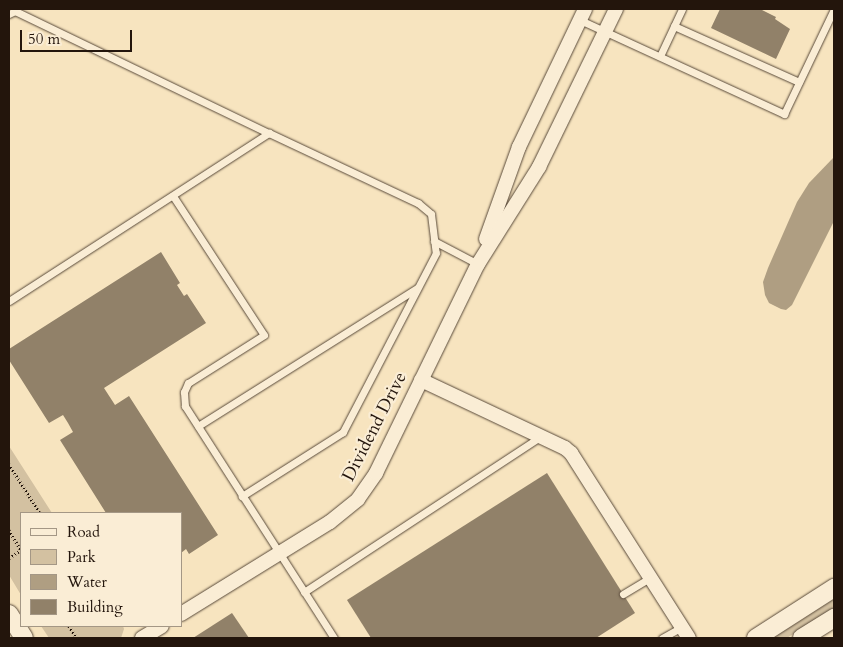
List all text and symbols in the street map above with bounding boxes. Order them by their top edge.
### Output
scale bar [22,20,135,52]
text: 50 m [28,29,60,49]
street label: Dividend Drive [338,369,412,485]
legend [20,512,182,627]
text: Road [67,522,100,542]
text: Park [67,547,96,567]
text: Water [67,572,107,592]
text: Building [67,597,123,617]

